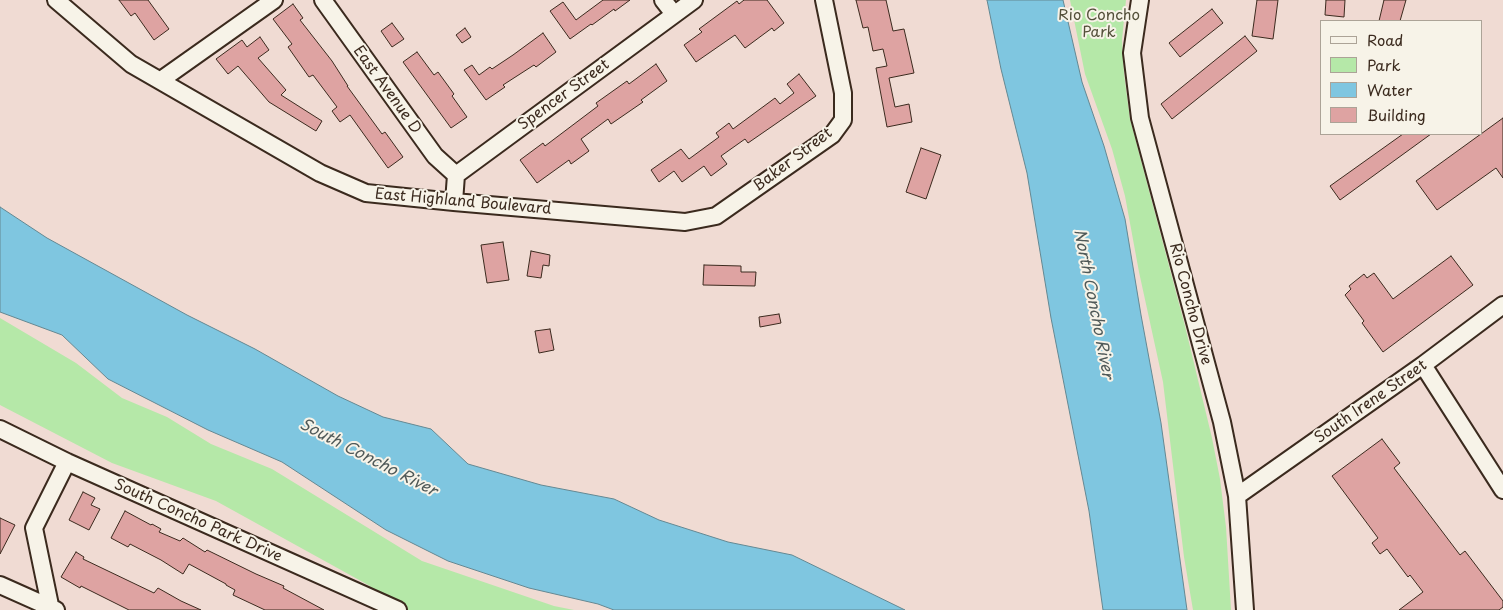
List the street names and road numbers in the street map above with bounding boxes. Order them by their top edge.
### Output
street label: East Avenue D [349,43,425,137]
street label: Spencer Street [515,56,613,134]
street label: Baker Street [750,124,836,196]
street label: East Highland Boulevard [374,185,552,219]
street label: Rio Concho Drive [1165,241,1215,367]
street label: South Irene Street [1311,357,1431,447]
street label: South Concho Park Drive [111,476,285,566]

